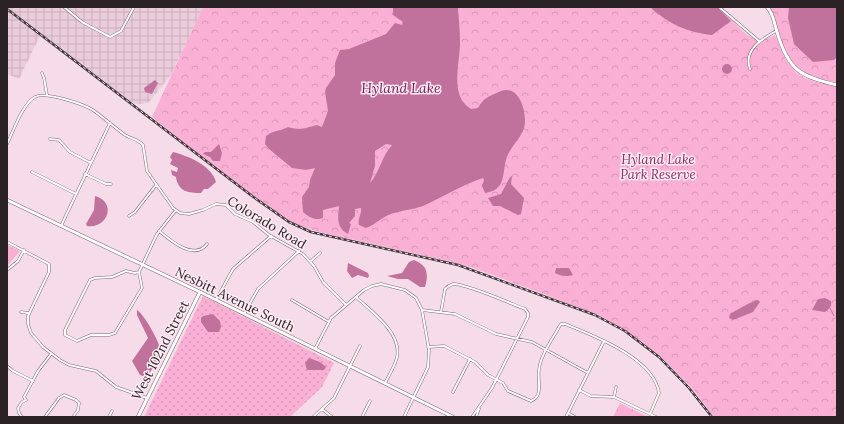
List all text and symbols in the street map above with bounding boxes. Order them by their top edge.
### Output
water label: Hyland Lake [361,79,441,97]
park label: Hyland Lake Park Reserve [620,151,696,183]
street label: Colorado Road [224,192,309,253]
street label: Nesbitt Avenue South [172,263,298,336]
street label: West 102nd Street [128,298,193,403]

